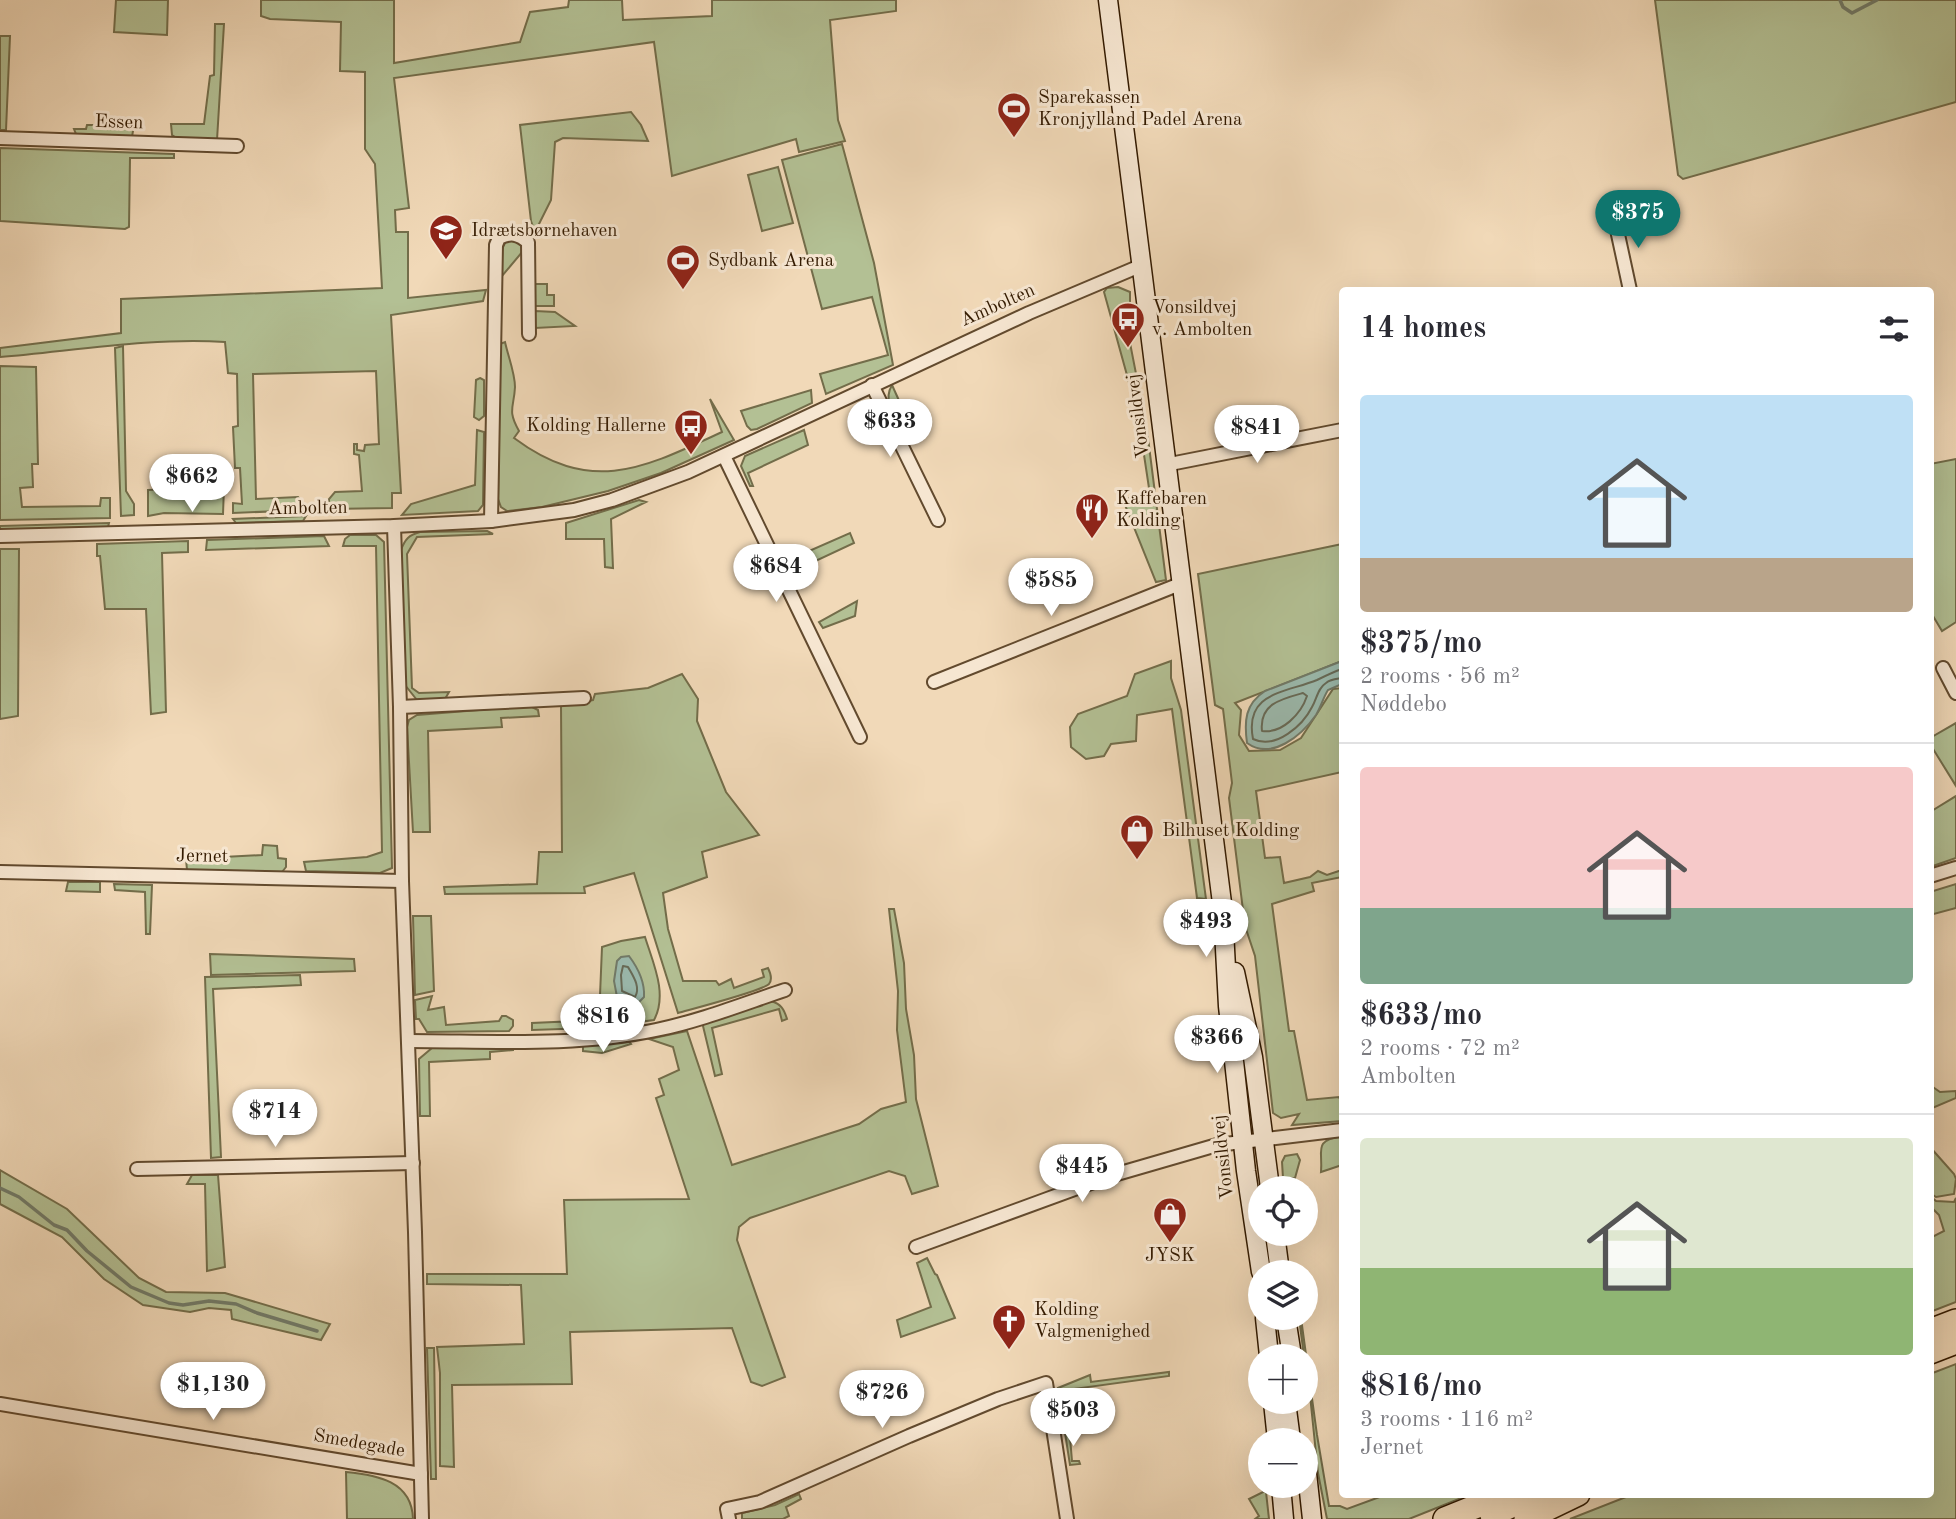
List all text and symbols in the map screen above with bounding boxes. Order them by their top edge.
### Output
place label: Sparekassen Kronjylland Padel Arena [1038,89,1243,130]
sports icon: Sparekassen Kronjylland Padel Arena [995,90,1033,139]
street label: Essen [94,113,144,133]
pin: $375 [1597,190,1679,250]
text: $375 [1611,201,1665,224]
school or university icon: Idrætsbørnehaven [427,212,465,261]
place label: Idrætsbørnehaven [471,222,618,241]
sports icon: Sydbank Arena [664,242,702,291]
place label: Sydbank Arena [708,252,835,271]
street label: Ambolten [958,281,1038,331]
place label: Vonsildvej v. Ambolten [1152,299,1252,340]
bus stop icon: Vonsildvej v. Ambolten [1109,300,1147,349]
icon: filters [1875,310,1913,348]
text: 14 homes [1360,314,1486,344]
street label: Vonsildvej [1124,373,1154,459]
pin: $633 [849,400,931,459]
pin: $841 [1216,406,1298,465]
bus stop icon: Kolding Hallerne [672,407,710,456]
text: $633 [863,410,917,433]
text: $841 [1230,416,1284,439]
place label: Kolding Hallerne [526,417,666,436]
icon: home [1574,440,1700,566]
pin: $662 [151,454,233,514]
text: $662 [165,465,219,488]
place label: Kaffebaren Kolding [1116,490,1207,531]
restaurant icon: Kaffebaren Kolding [1073,491,1111,540]
street label: Ambolten [268,499,348,519]
pin: $684 [735,544,817,604]
text: $684 [749,555,803,578]
pin: $585 [1010,558,1092,618]
text: $585 [1024,569,1078,592]
text: $375/mo [1360,629,1482,659]
text: 2 rooms · 56 m² [1360,665,1520,688]
text: Nøddebo [1360,693,1447,716]
shop icon: Bilhuset Kolding [1118,812,1156,861]
icon: home [1574,812,1700,938]
place label: Bilhuset Kolding [1162,822,1300,841]
street label: Jernet [176,847,228,867]
pin: $493 [1165,900,1247,959]
text: $493 [1179,910,1233,933]
pin: $816 [562,995,644,1054]
text: $633/mo [1360,1001,1482,1031]
text: $816 [576,1005,630,1028]
pin: $366 [1176,1016,1258,1075]
text: $366 [1190,1026,1244,1049]
text: 2 rooms · 72 m² [1360,1037,1520,1060]
text: Ambolten [1360,1065,1456,1088]
pin: $714 [234,1090,316,1149]
text: $714 [248,1100,302,1123]
street label: Vonsildvej [1210,1114,1238,1200]
pin: $445 [1041,1144,1123,1204]
text: $445 [1055,1155,1109,1178]
map controls [1248,1176,1318,1498]
button: locate [1248,1176,1318,1246]
icon: home [1574,1183,1700,1309]
shop icon: JYSK [1151,1195,1189,1244]
place label: JYSK [1145,1247,1195,1266]
button: layers [1248,1260,1318,1330]
place label: Kolding Valgmenighed [1034,1301,1150,1342]
church icon: Kolding Valgmenighed [990,1302,1028,1351]
button: + [1248,1344,1318,1414]
pin: $1,130 [156,1362,270,1422]
pin: $726 [841,1370,923,1430]
text: $816/mo [1360,1372,1482,1402]
text: $1,130 [176,1373,250,1396]
text: $726 [855,1381,909,1404]
pin: $503 [1032,1388,1114,1448]
text: $503 [1046,1399,1100,1422]
text: 3 rooms · 116 m² [1360,1408,1533,1431]
street label: Smedegade [312,1427,406,1461]
button: − [1248,1428,1318,1498]
text: Jernet [1360,1436,1423,1459]

